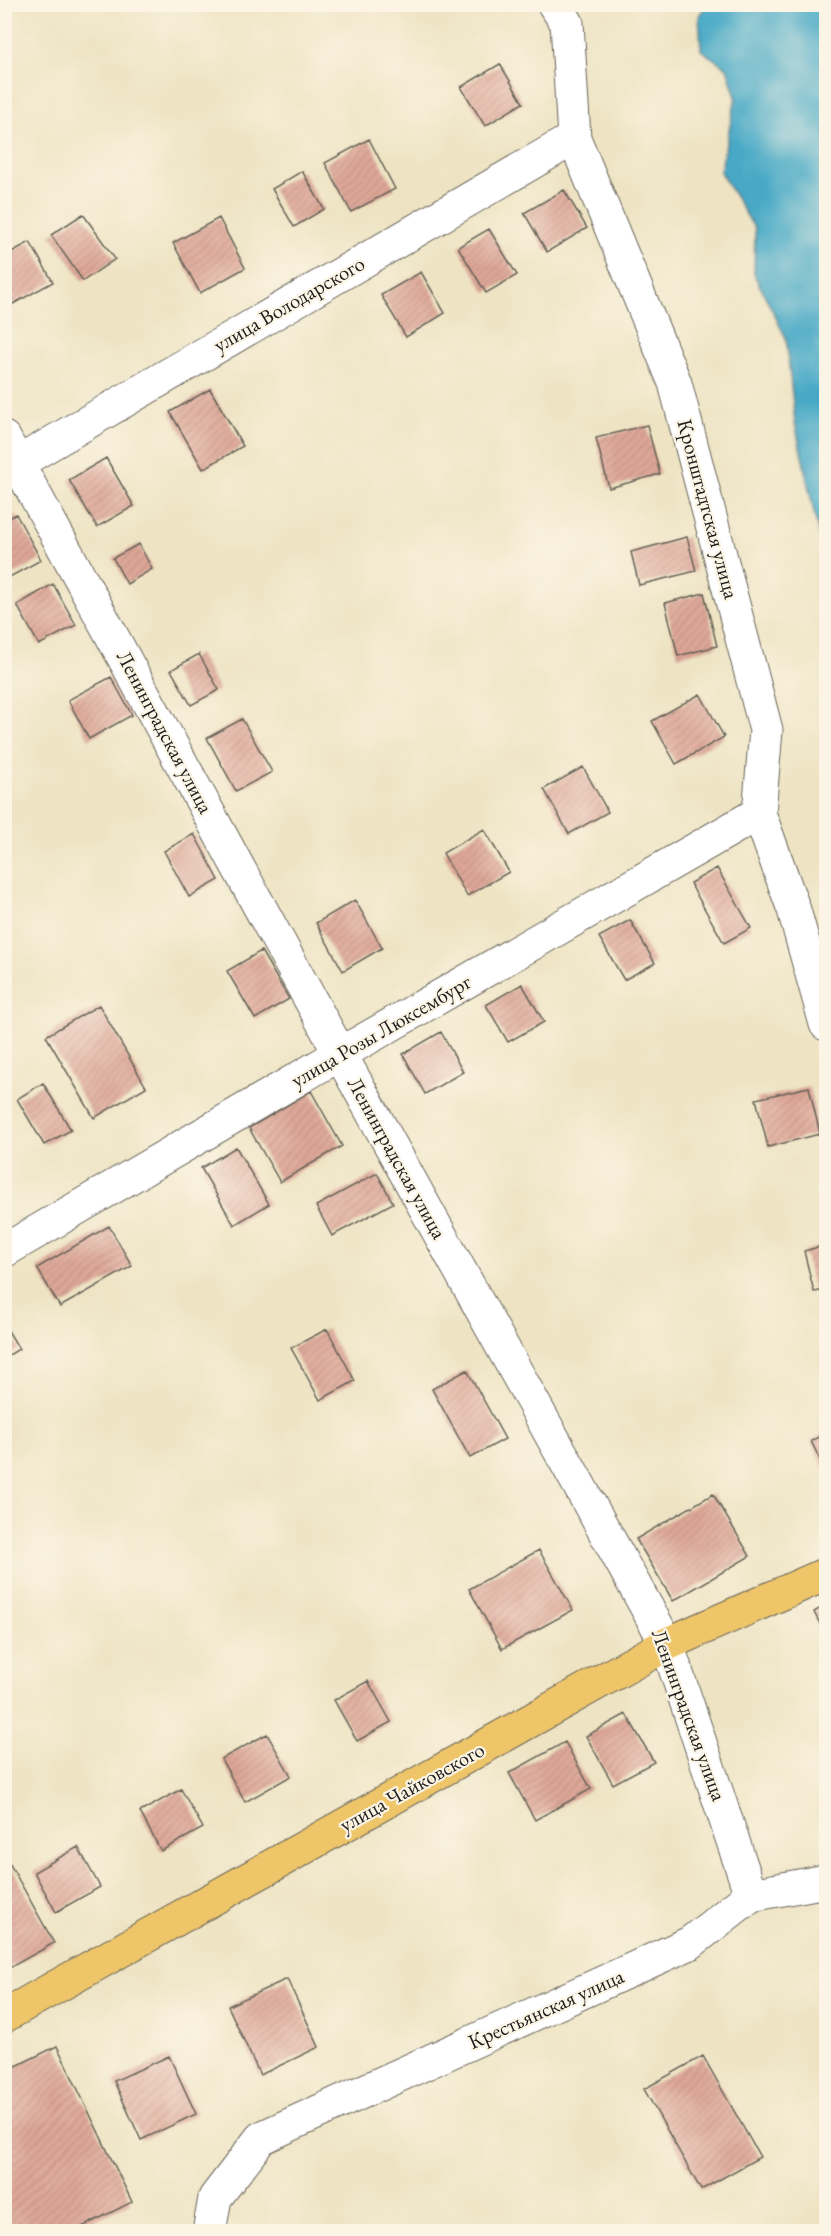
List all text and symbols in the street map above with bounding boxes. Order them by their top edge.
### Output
street label: улица Володарского [208,249,369,358]
street label: Кронштадтская улица [672,416,746,602]
street label: Ленинградская улица [111,646,220,819]
street label: улица Розы Люксембург [286,968,476,1093]
street label: Ленинградская улица [342,1072,453,1244]
street label: Ленинградская улица [646,1625,733,1805]
street label: улица Чайковского [334,1736,489,1838]
street label: Крестьянская улица [464,1962,628,2055]

